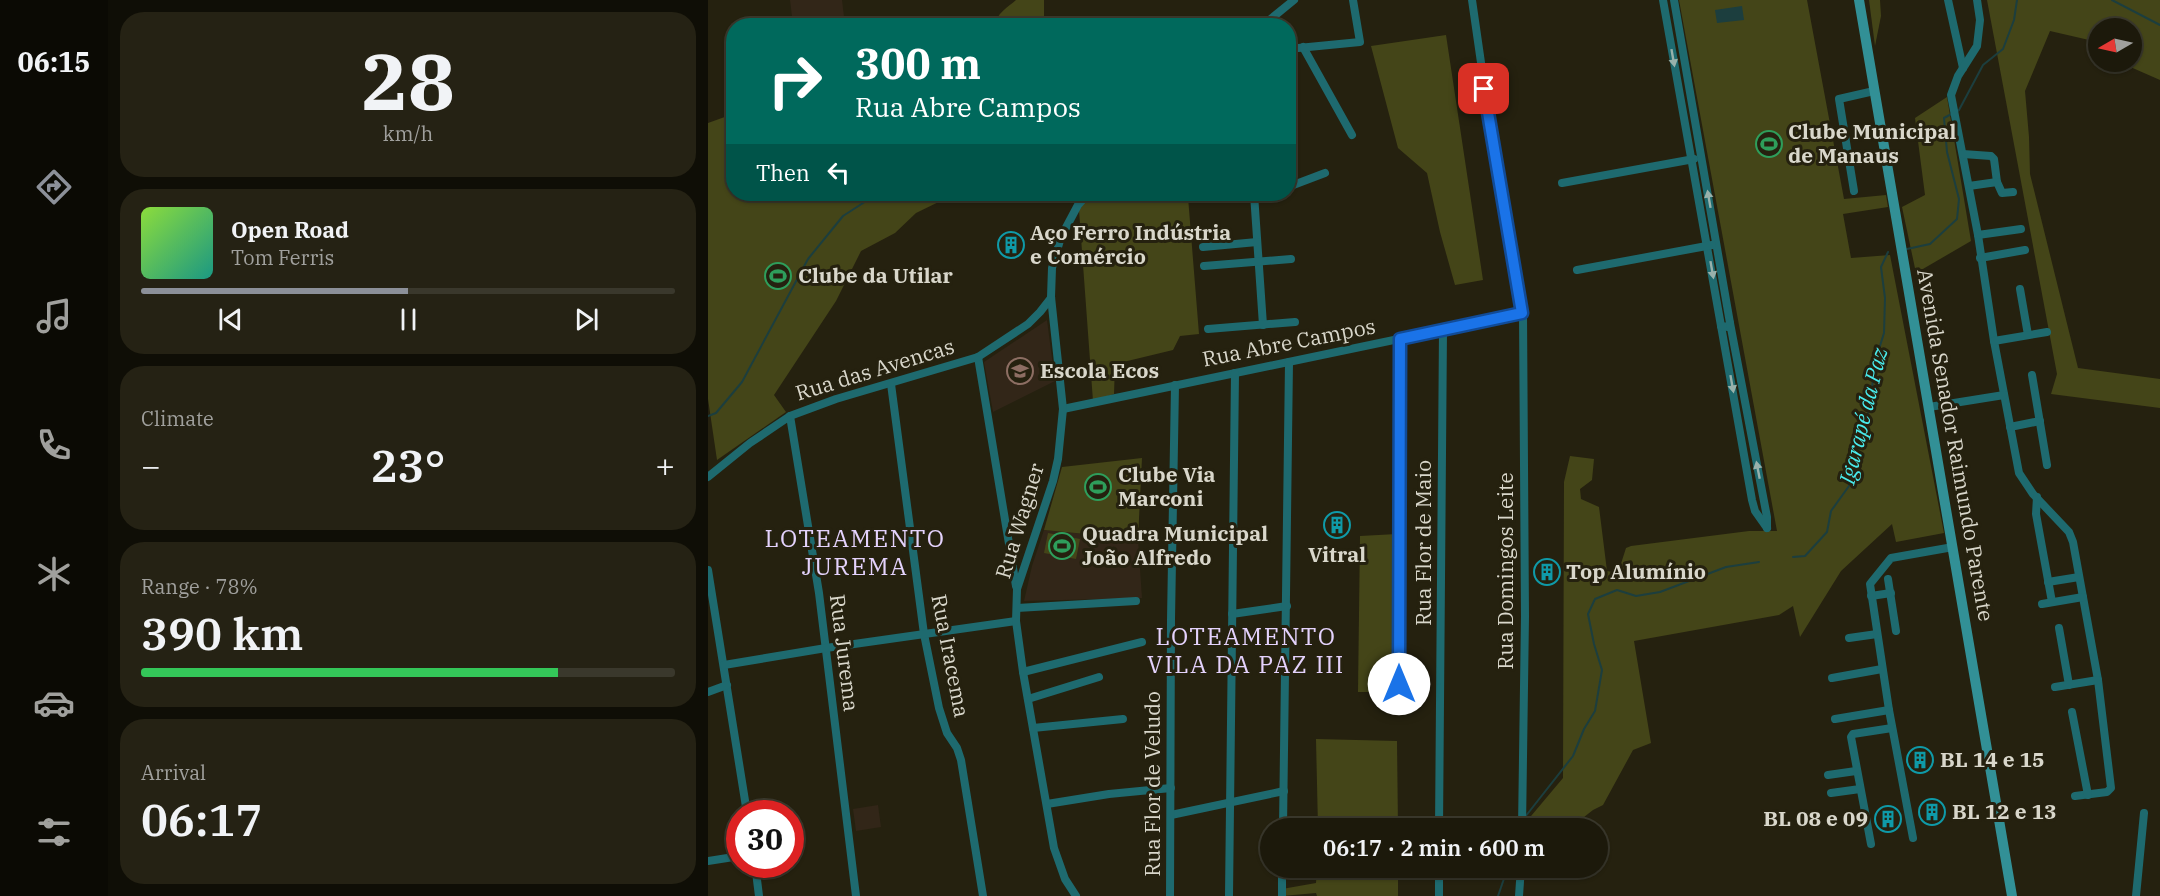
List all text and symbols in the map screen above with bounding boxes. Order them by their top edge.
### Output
north arrow [2088,18,2142,72]
map controls [2088,18,2142,72]
text: 28 [361,30,455,131]
text: 300 m [855,36,981,91]
icon: right [756,42,834,120]
text: 06:15 [18,44,90,79]
one-way arrow [1669,48,1678,67]
pin [1458,63,1509,114]
icon: arrive [1467,72,1500,105]
text: Rua Abre Campos [855,89,1081,124]
place label: Clube Municipal de Manaus [1788,117,1957,169]
text: km/h [383,120,433,147]
sports icon: Clube Municipal de Manaus [1754,129,1784,159]
icon: left [822,156,855,189]
text: Then [756,158,810,187]
icon: directions [33,166,75,208]
one-way arrow [1704,190,1713,209]
text: Open Road [231,215,349,244]
place label: Aço Ferro Indústria e Comércio [1030,218,1231,270]
building icon: Aço Ferro Indústria e Comércio [996,230,1026,260]
text: Tom Ferris [231,244,334,271]
sports icon: Clube da Utilar [763,261,793,291]
place label: Clube da Utilar [798,261,954,289]
one-way arrow [1707,261,1716,280]
street label: Avenida Senador Raimundo Parente [1911,266,2001,623]
icon: music [33,295,75,337]
icon: previous [214,303,247,336]
icon: pause [392,303,425,336]
icon: next [570,303,603,336]
street label: Rua Abre Campos [1200,312,1378,373]
street label: Rua das Avencas [792,332,958,407]
water label: Igarapé da Paz [1831,344,1894,488]
school or university icon: Escola Ecos [1005,356,1035,386]
place label: Escola Ecos [1040,356,1159,384]
one-way arrow [1728,374,1737,393]
text: Climate [141,405,214,432]
icon: phone [33,424,75,466]
text: 23° [370,436,446,494]
text: − [141,444,161,487]
text: + [655,444,675,487]
street label: Rua Wagner [988,459,1050,582]
place label: Clube Via Marconi [1118,460,1216,512]
street label: Rua Flor de Maio [1409,460,1437,626]
one-way arrow [1753,460,1762,479]
sports icon: Clube Via Marconi [1083,472,1113,502]
street label: Rua Domingos Leite [1491,472,1519,670]
building icon: Vitral [1322,510,1352,540]
place label: Quadra Municipal João Alfredo [1082,519,1268,571]
district label: LOTEAMENTO JUREMA [764,522,946,582]
sports icon: Quadra Municipal João Alfredo [1047,531,1077,561]
place label: Vitral [1308,540,1366,568]
icon: climate [33,553,75,595]
building icon: Top Alumínio [1532,557,1562,587]
place label: Top Alumínio [1566,557,1706,585]
text: Range · 78% [141,573,258,600]
street label: Rua Iracema [925,592,977,720]
street label: Rua Jurema [824,593,866,713]
text: 390 km [141,604,303,662]
district label: LOTEAMENTO VILA DA PAZ III [1147,620,1345,680]
position arrow [1367,652,1431,716]
icon: car [33,682,75,724]
street label: Rua Flor de Veludo [1138,691,1166,877]
building icon: BL 14 e 15 [1905,745,1935,775]
place label: BL 14 e 15 [1940,745,2045,773]
text: Arrival [141,759,206,786]
text: 06:17 [141,790,262,848]
building icon: BL 12 e 13 [1917,797,1947,827]
place label: BL 12 e 13 [1952,797,2057,825]
speed limit sign: 30 [726,800,804,878]
place label: BL 08 e 09 [1763,804,1868,832]
building icon: BL 08 e 09 [1873,804,1903,834]
icon: filters [33,811,75,853]
text: 06:17 · 2 min · 600 m [1323,833,1545,862]

